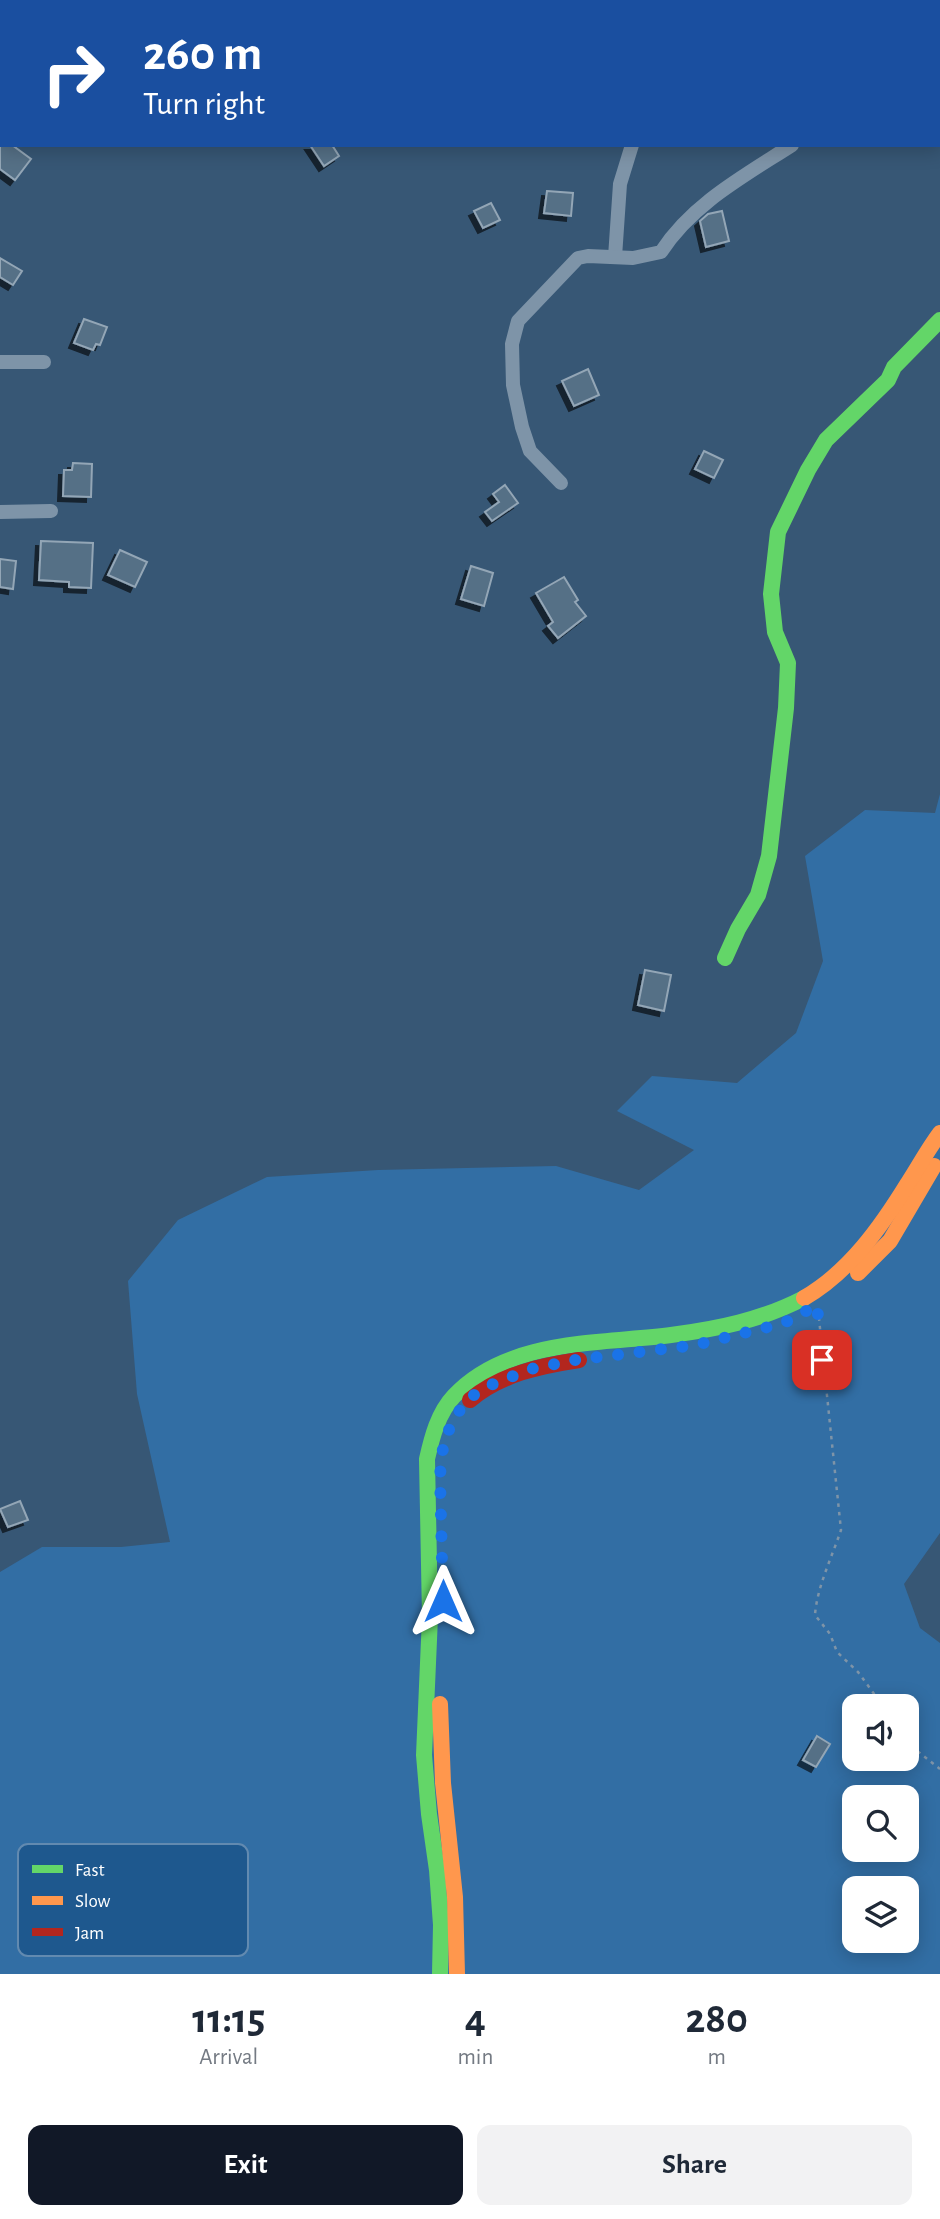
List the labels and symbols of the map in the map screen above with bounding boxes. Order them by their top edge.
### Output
pin [792,1330,852,1390]
position arrow [406,1564,480,1638]
legend [18,1844,248,1956]
text: Fast [75,1861,105,1880]
text: Slow [75,1892,111,1911]
text: Jam [75,1924,104,1943]

